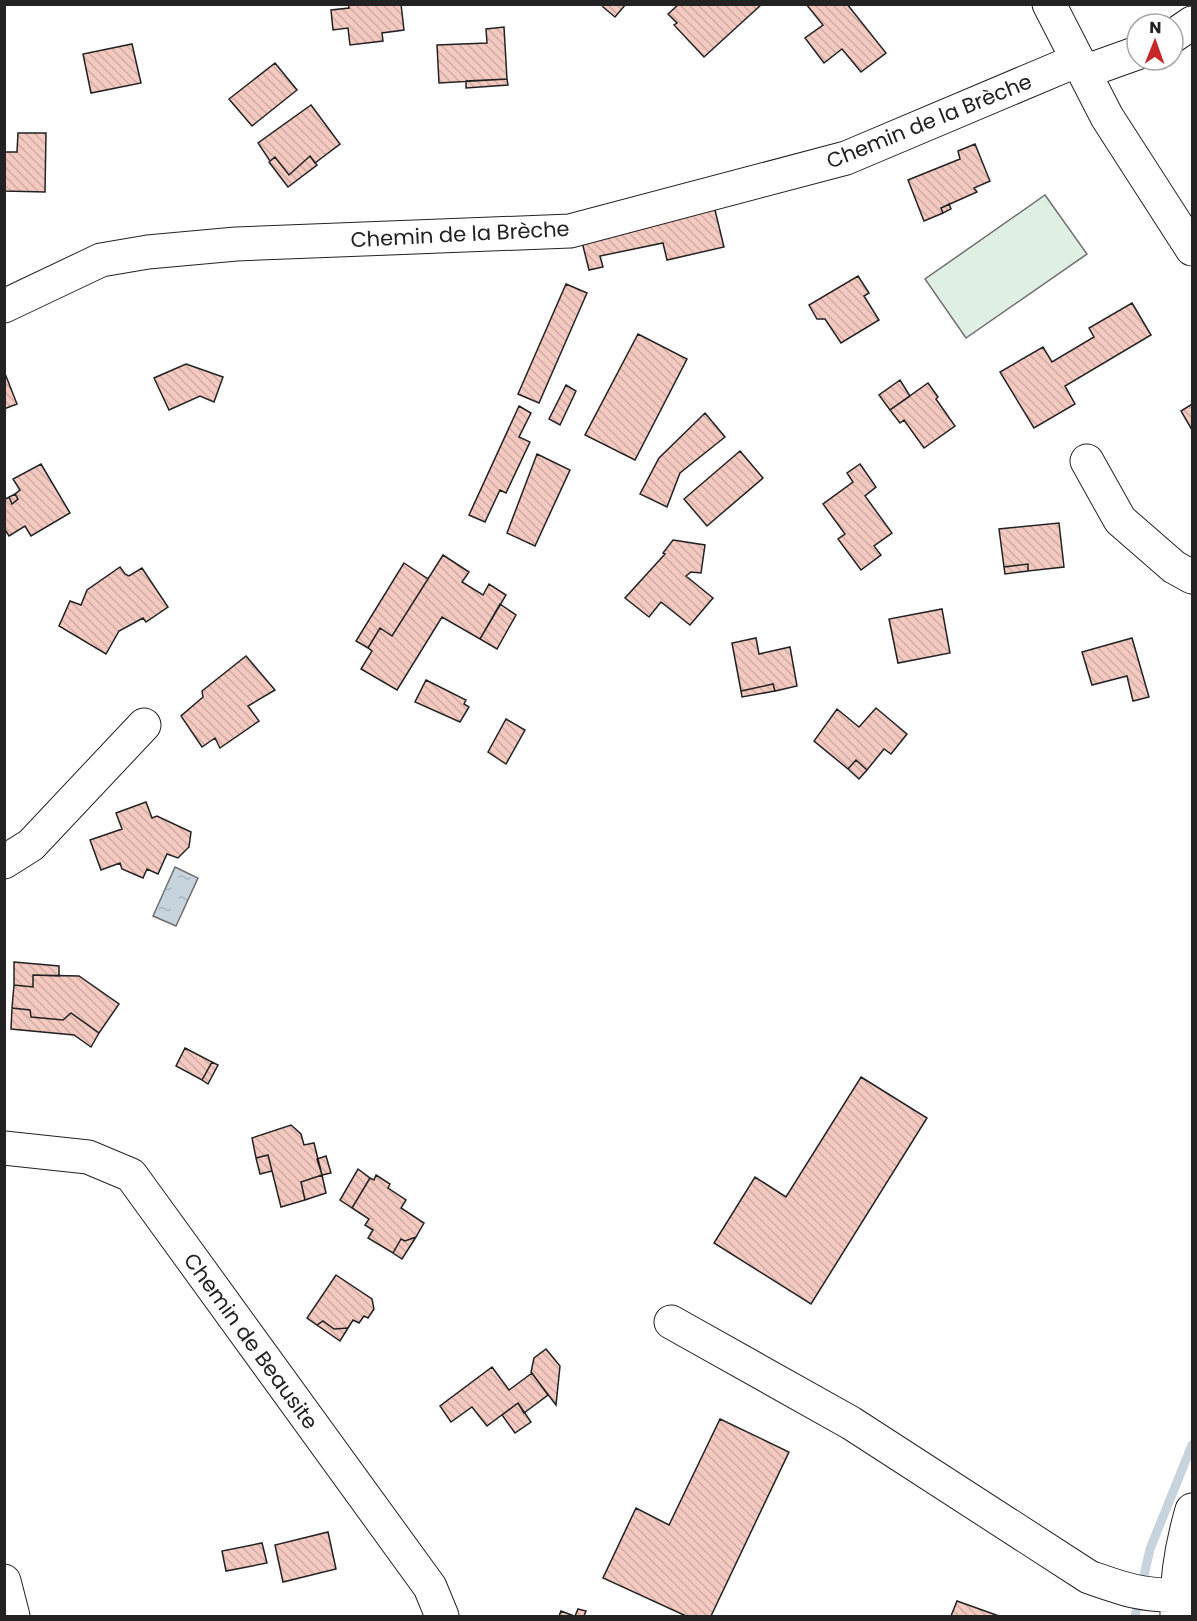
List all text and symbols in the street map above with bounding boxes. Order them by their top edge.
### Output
north arrow [1125,12,1185,72]
text: N [1149,16,1161,39]
street label: Chemin de la Brèche [822,66,1036,176]
street label: Chemin de la Brèche [350,214,570,254]
street label: Chemin de Beausite [177,1247,325,1435]

